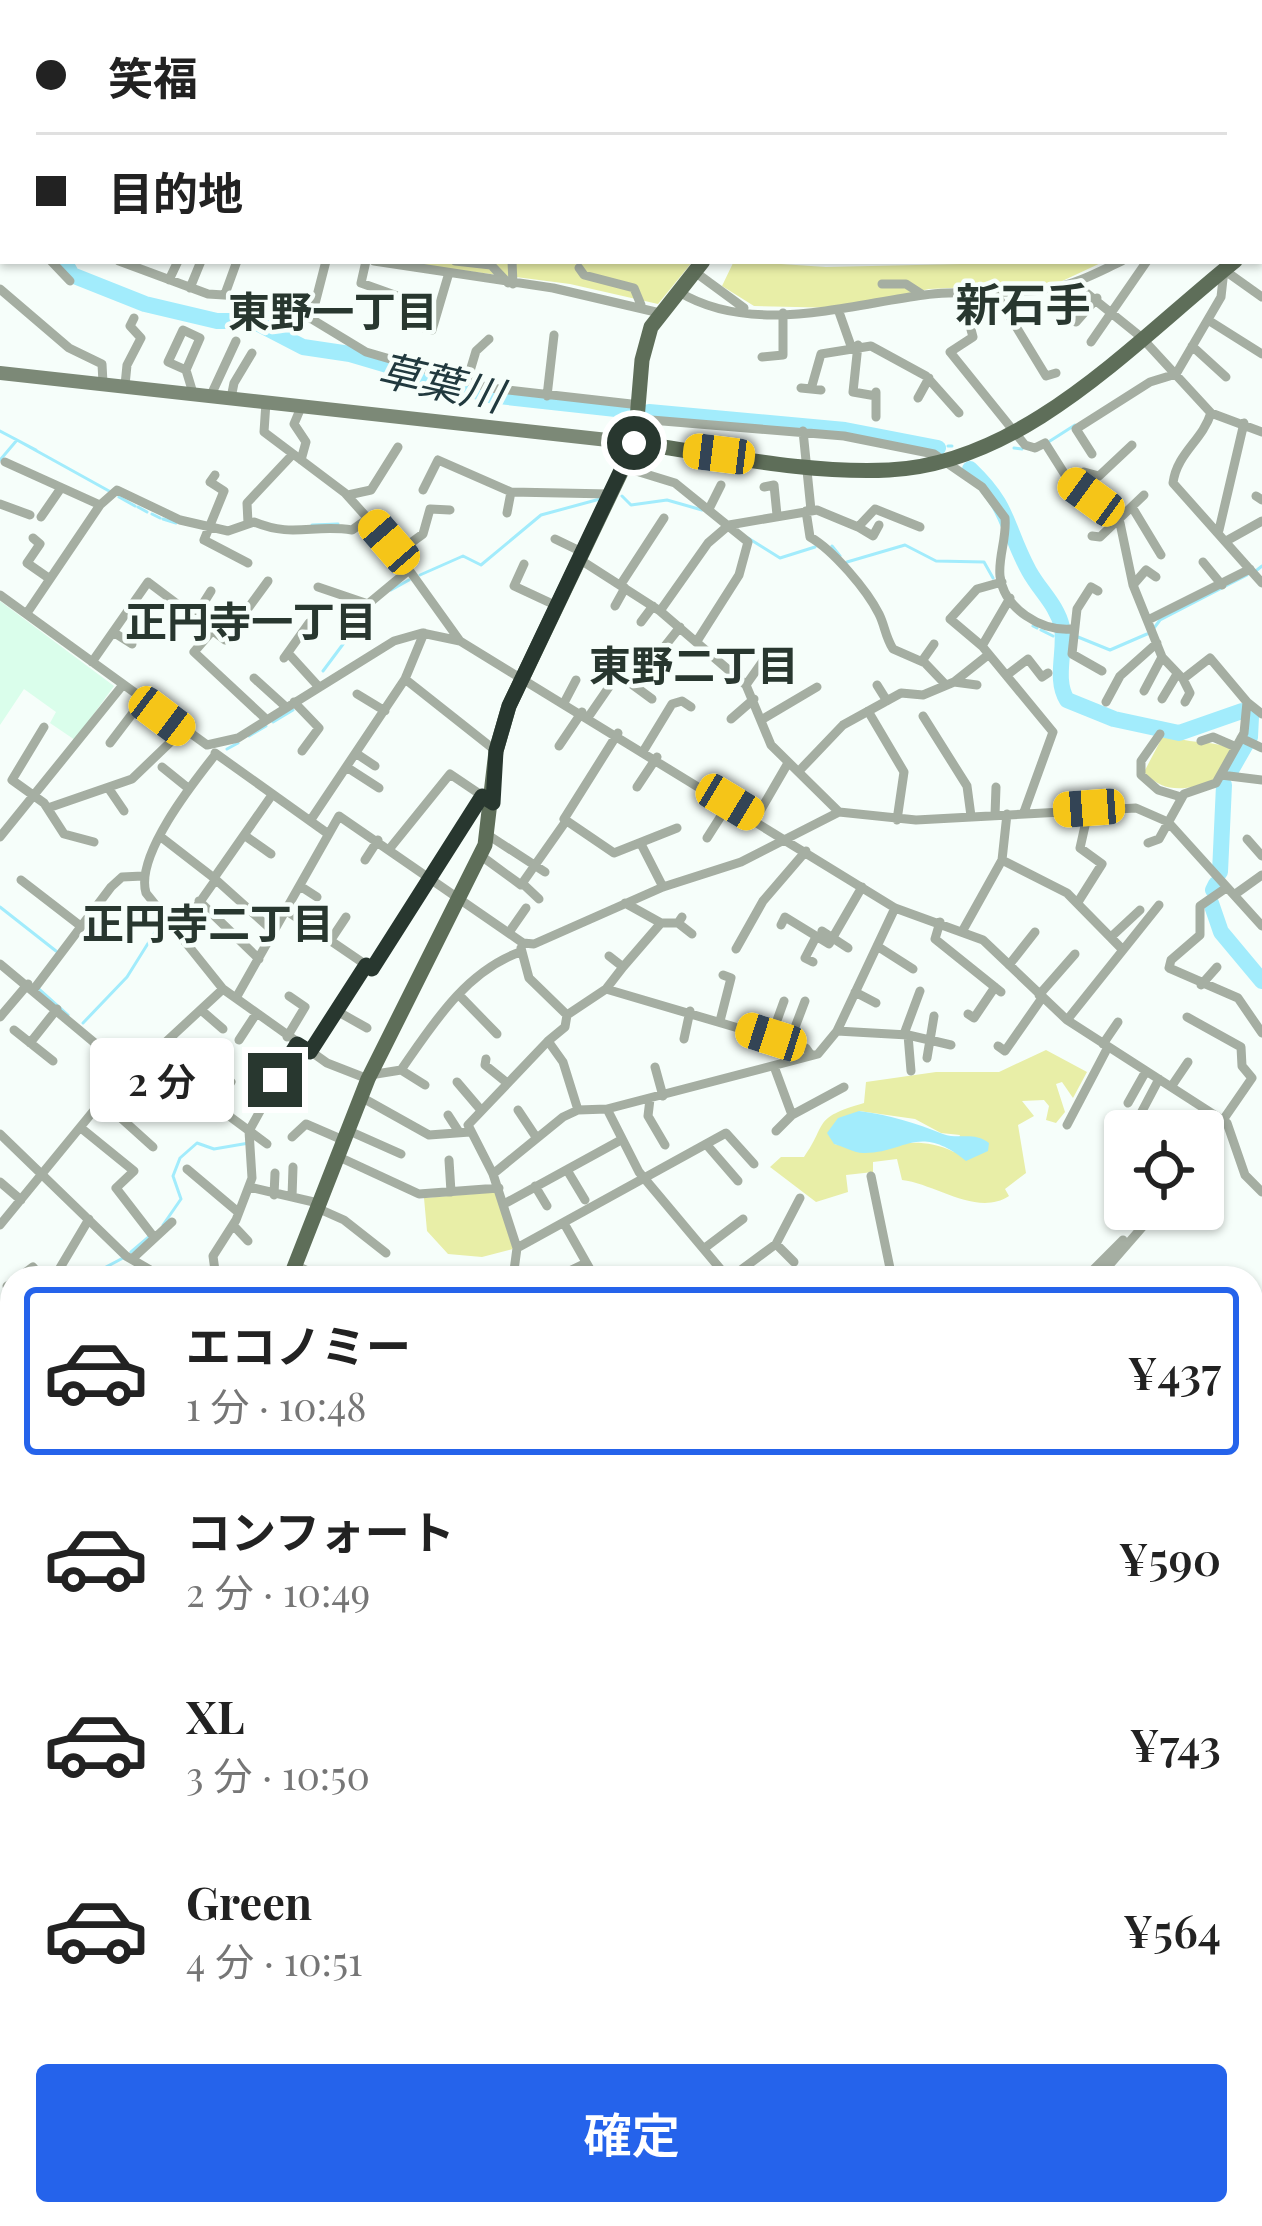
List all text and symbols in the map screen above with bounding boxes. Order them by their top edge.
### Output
text: 笑福 [108,46,198,106]
text: 目的地 [108,161,243,221]
district label: 新石手 [955,272,1091,332]
district label: 東野一丁目 [228,282,438,338]
water label: 草葉川 [373,340,513,423]
route start [607,416,661,470]
car [681,432,757,476]
car [1051,461,1131,533]
car [352,503,426,581]
district label: 正円寺一丁目 [125,592,377,648]
district label: 東野二丁目 [589,636,799,692]
car [122,680,202,752]
car [690,768,770,836]
car [1052,788,1126,828]
district label: 正円寺二丁目 [82,894,334,950]
car [731,1009,811,1065]
callout: 2 分 [89,1038,233,1122]
route end [248,1053,302,1107]
text: 2 分 [128,1054,196,1106]
map controls [1104,1110,1224,1230]
button: locate [1104,1110,1224,1230]
text: エコノミー [186,1314,411,1374]
icon: car [42,1317,150,1425]
text: ¥437 [1127,1341,1221,1401]
text: 1 分 · 10:48 [186,1379,367,1431]
text: コンフォート [186,1500,455,1560]
icon: car [42,1503,150,1611]
text: ¥590 [1118,1527,1221,1587]
text: 2 分 · 10:49 [186,1565,370,1617]
text: XL [186,1685,245,1745]
icon: car [42,1689,150,1797]
text: ¥743 [1130,1713,1221,1773]
text: 3 分 · 10:50 [186,1748,370,1800]
text: Green [186,1871,312,1931]
icon: car [42,1875,150,1983]
text: ¥564 [1123,1899,1221,1959]
text: 4 分 · 10:51 [186,1934,363,1986]
button: 確定 [36,2064,1227,2202]

